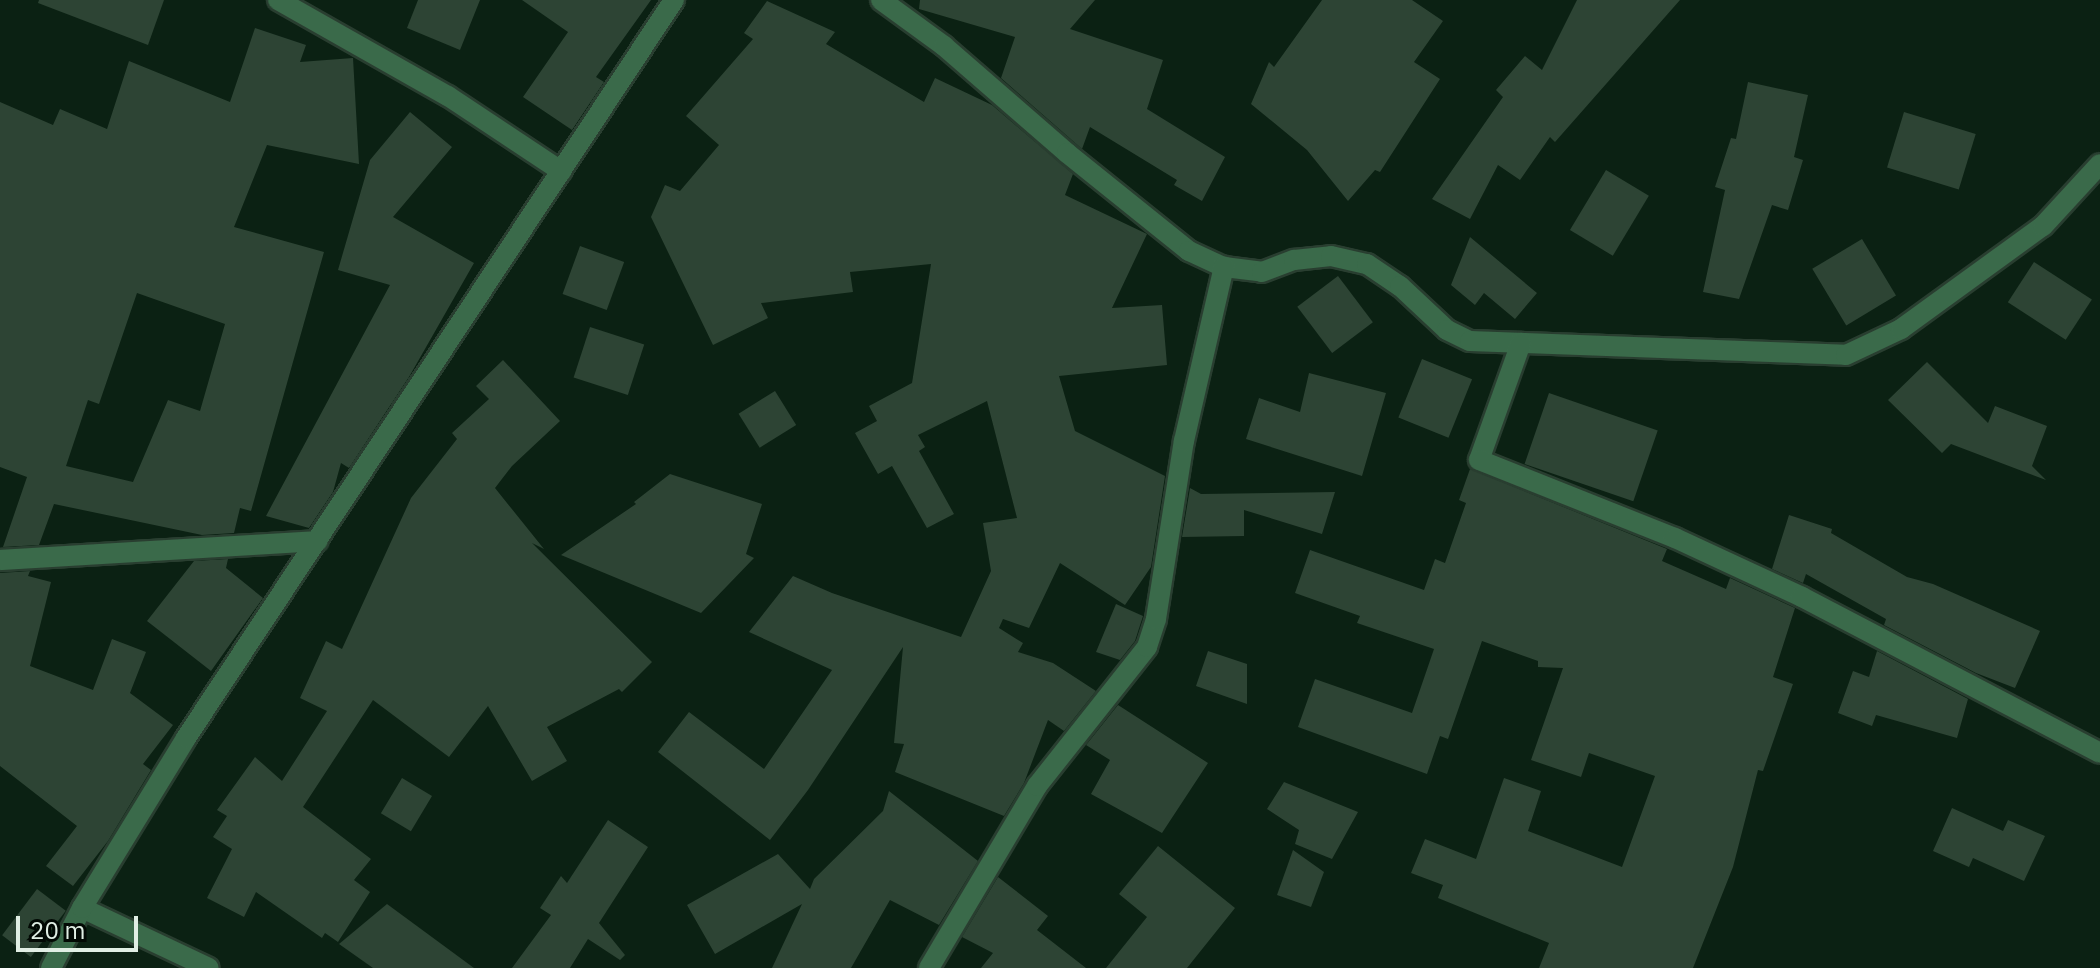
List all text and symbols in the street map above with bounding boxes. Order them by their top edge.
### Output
scale bar [20,900,142,950]
text: 20 m [30,914,85,946]

